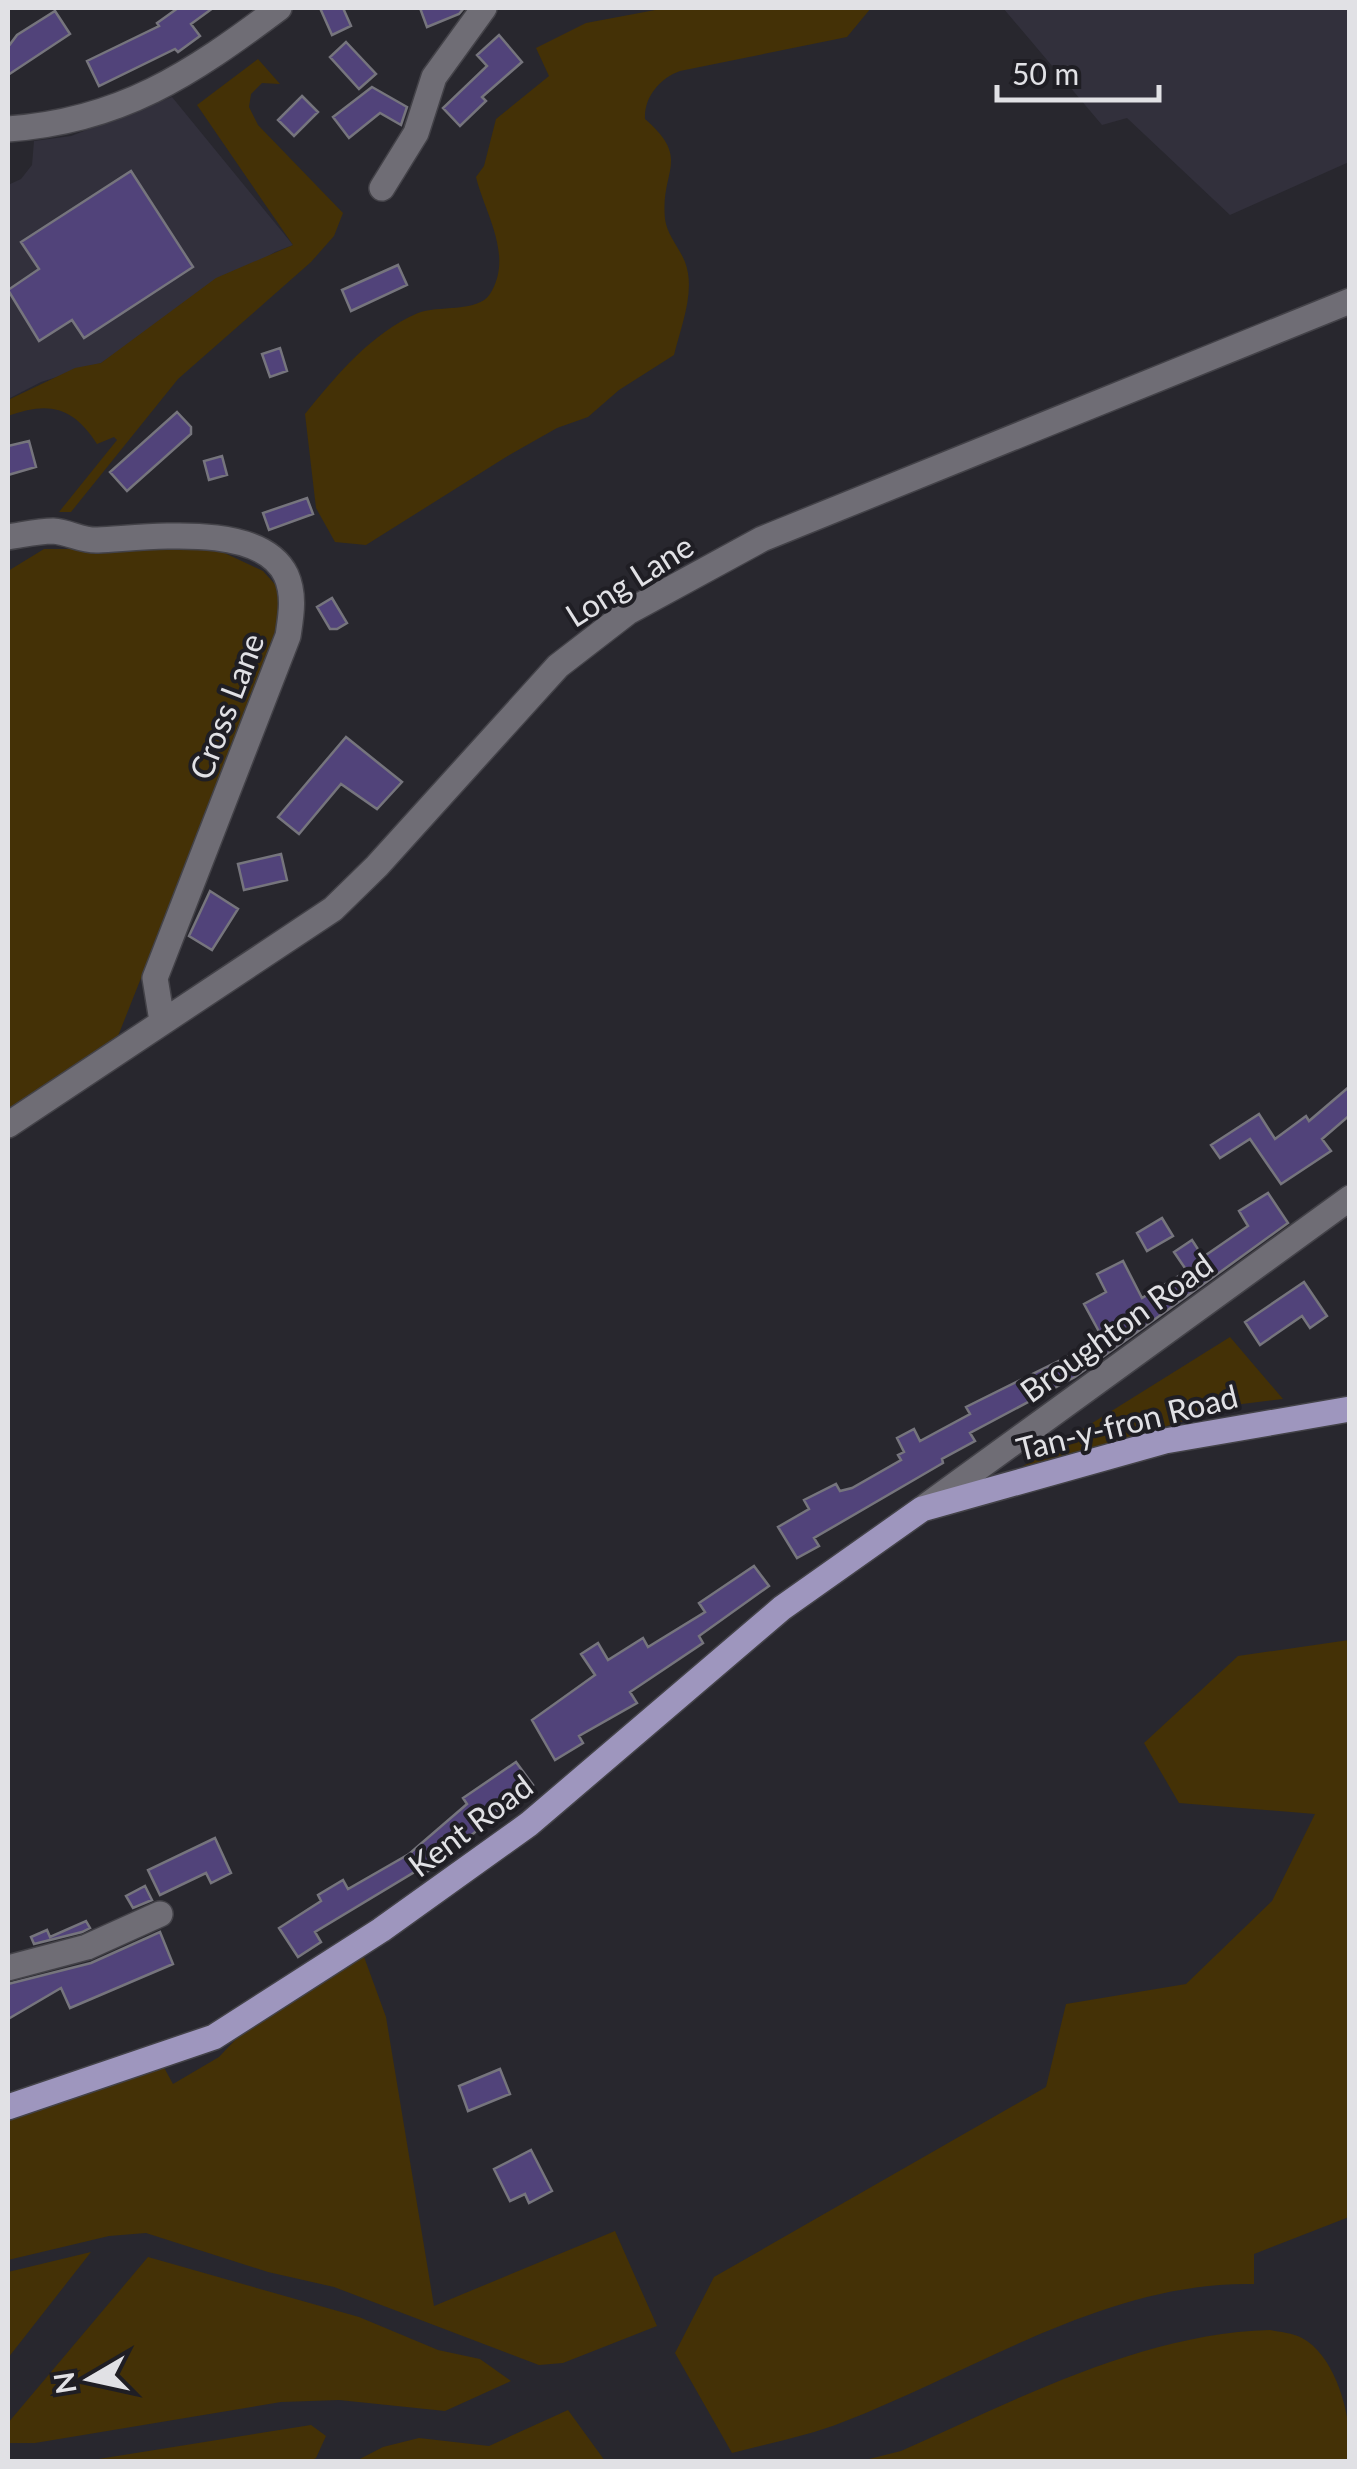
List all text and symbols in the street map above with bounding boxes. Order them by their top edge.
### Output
scale bar [997,40,1160,102]
text: 50 m [1012,55,1079,91]
street label: Long Lane [558,526,700,634]
street label: Cross Lane [180,627,272,785]
street label: Broughton Road [1012,1244,1220,1410]
street label: Tan-y-fron Road [1012,1376,1242,1468]
street label: Kent Road [400,1766,540,1884]
north arrow [40,2329,140,2429]
text: N [46,2370,83,2396]

